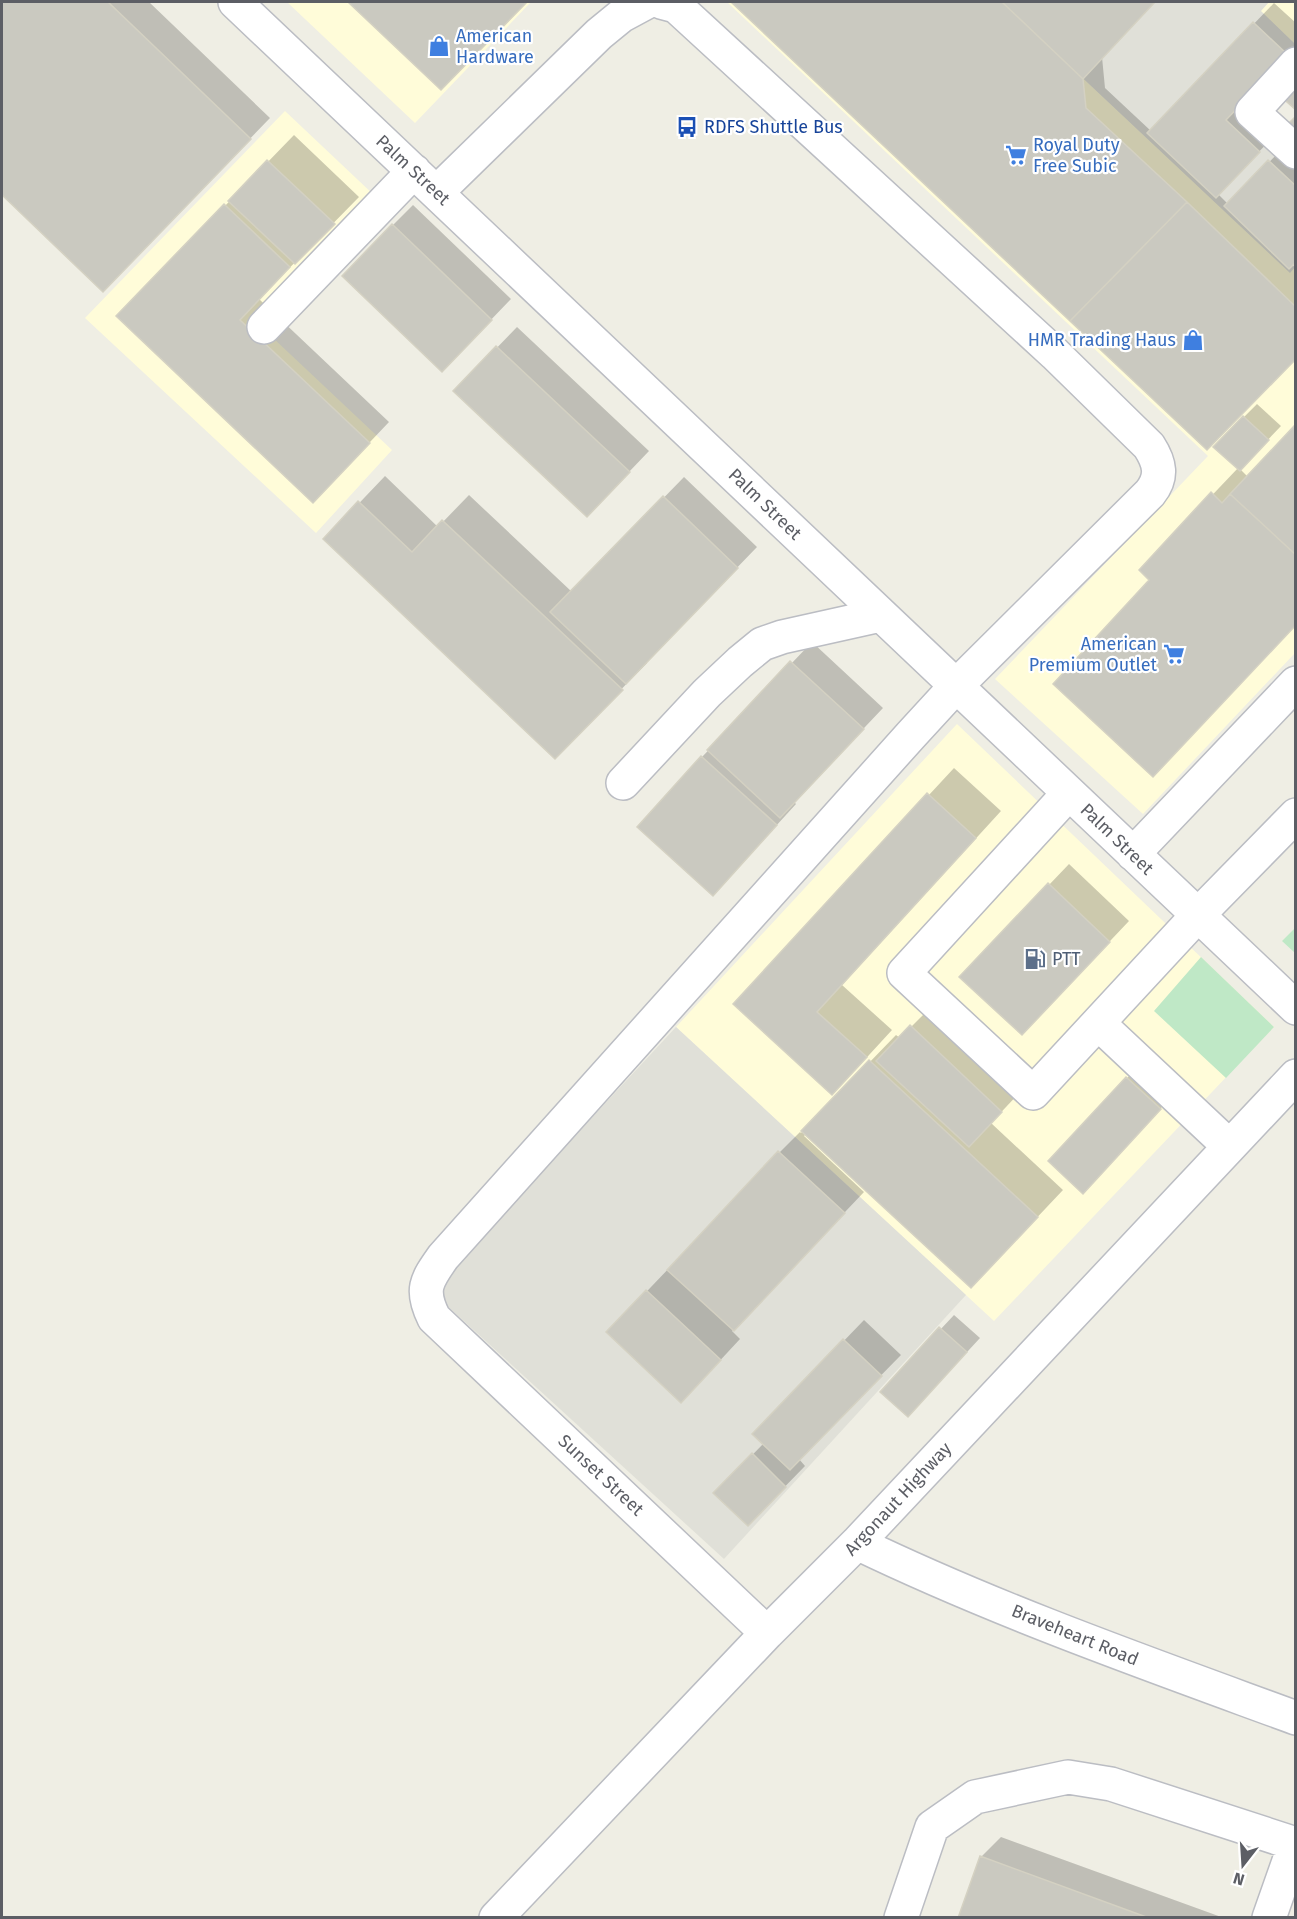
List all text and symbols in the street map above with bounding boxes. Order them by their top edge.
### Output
place label: American Hardware [456,25,534,68]
shop icon: American Hardware [427,34,451,58]
bus stop icon: RDFS Shuttle Bus [675,115,699,139]
place label: RDFS Shuttle Bus [704,116,843,138]
street label: Palm Street [371,130,455,210]
place label: Royal Duty Free Subic [1033,134,1120,177]
supermarket icon: Royal Duty Free Subic [1004,143,1028,167]
shop icon: HMR Trading Haus [1181,328,1205,352]
place label: HMR Trading Haus [1028,329,1176,351]
street label: Palm Street [724,464,807,545]
place label: American Premium Outlet [1029,633,1157,676]
supermarket icon: American Premium Outlet [1162,642,1186,666]
street label: Palm Street [1076,799,1159,880]
fuel station icon: PTT [1023,947,1047,971]
place label: PTT [1052,948,1081,970]
street label: Sunset Street [554,1430,649,1521]
street label: Argonaut Highway [840,1438,956,1560]
street label: Braveheart Road [1008,1600,1142,1670]
north arrow [1213,1835,1273,1895]
text: N [1231,1868,1247,1890]

